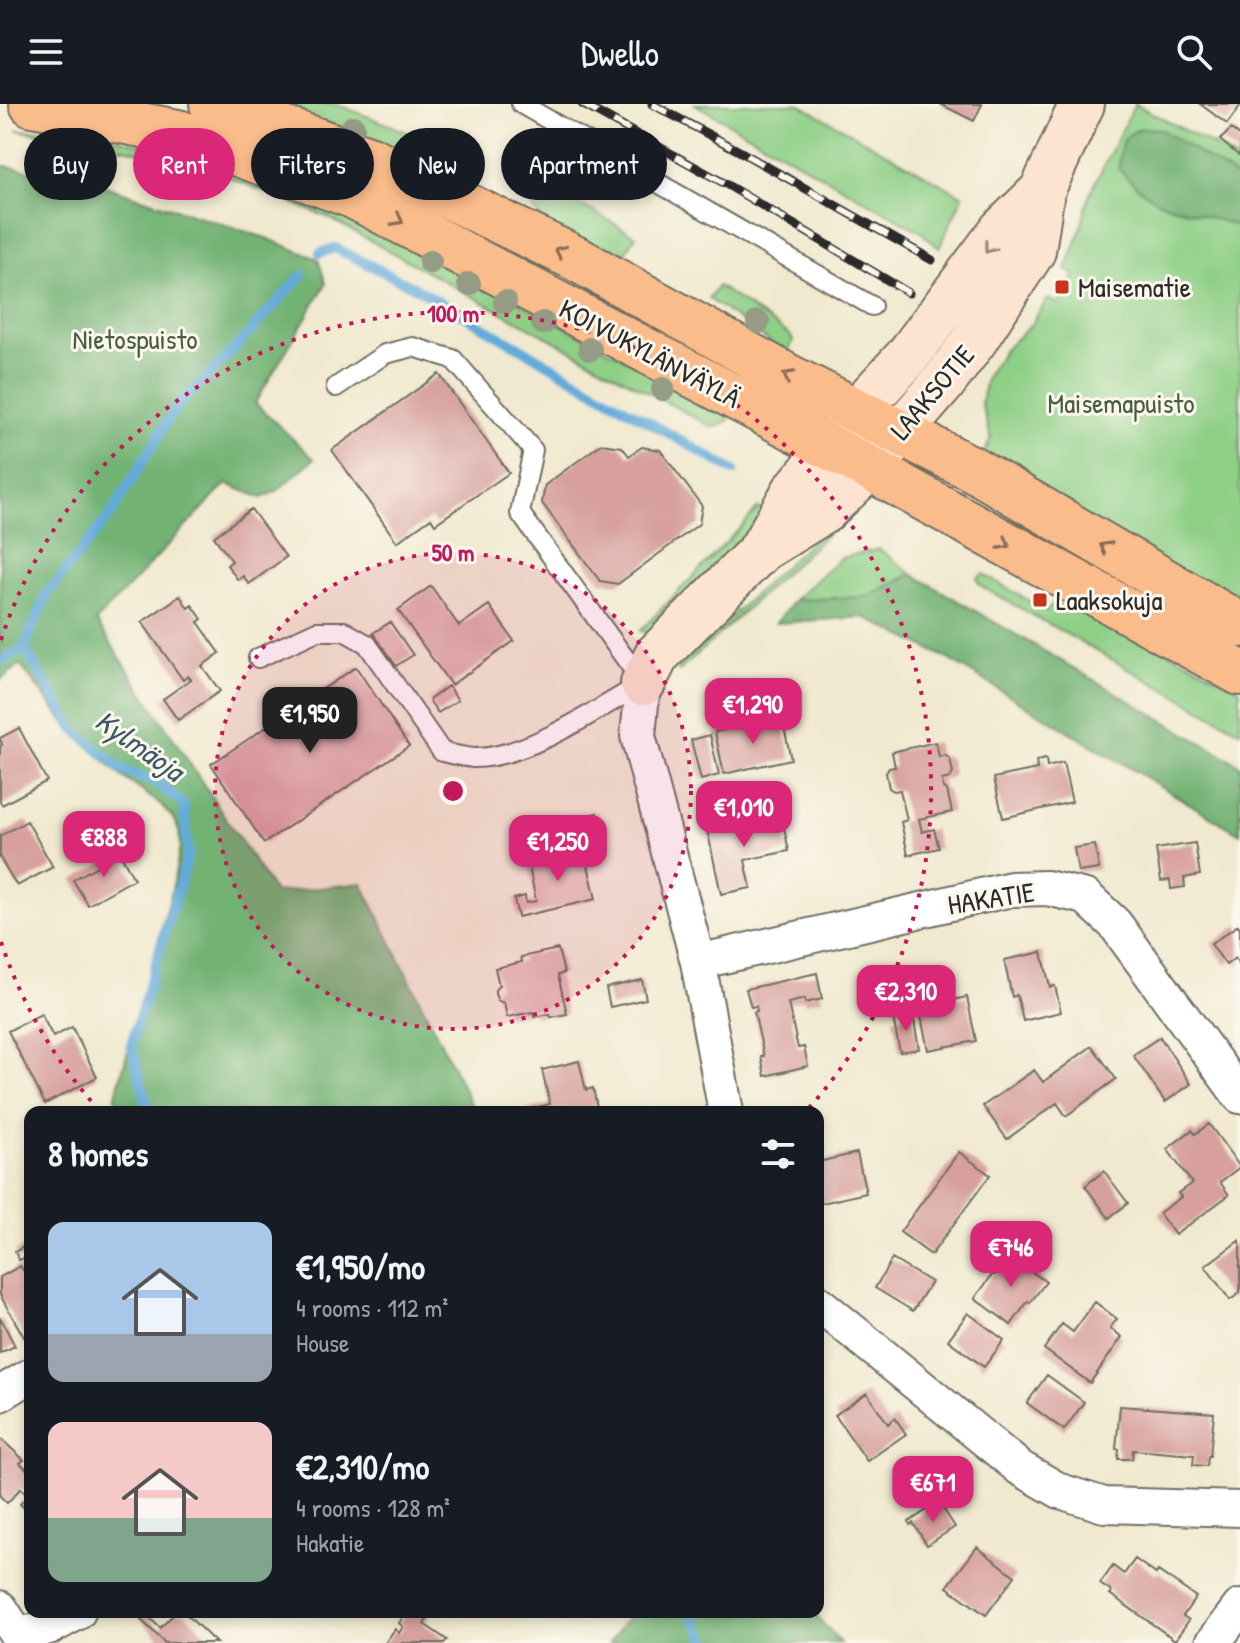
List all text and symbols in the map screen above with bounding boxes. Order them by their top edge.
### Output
text: Dwello [581,28,659,77]
icon: menu [24,30,68,74]
icon: search [1172,30,1216,74]
chip: Buy [24,128,117,200]
chip: Rent [133,128,235,200]
chip: Filters [251,128,374,200]
chip: New [390,128,485,200]
chip: Apartment [501,128,667,200]
one-way arrow [390,210,404,225]
one-way arrow [984,239,998,254]
one-way arrow [554,245,569,261]
place label: Maisematie [1078,268,1191,306]
marker: Maisematie [1053,278,1071,296]
street label: KOIVUKYLÄNVÄYLÄ [553,289,747,417]
text: 100 m [427,297,479,329]
park label: Nietospuisto [72,320,198,358]
street label: LAAKSOTIE [881,337,983,447]
one-way arrow [782,370,797,385]
park label: Maisemapuisto [1047,384,1195,422]
one-way arrow [997,534,1011,549]
text: 50 m [432,536,474,568]
one-way arrow [1099,541,1114,557]
place label: Laaksokuja [1056,581,1162,619]
marker: Laaksokuja [1031,591,1049,609]
pin: €1,290 [688,678,818,746]
text: €1,290 [723,686,783,721]
pin: €1,950 [245,687,375,755]
text: €1,950 [280,695,340,730]
water label: Kylmäoja [87,700,195,793]
centre of rings [439,777,467,805]
pin: €1,010 [679,781,809,849]
text: €1,010 [714,789,774,824]
pin: €888 [57,811,151,879]
pin: €1,250 [493,815,623,883]
text: €888 [81,819,127,854]
text: €1,250 [527,823,589,858]
street label: HAKATIE [945,872,1037,924]
pin: €2,310 [841,965,971,1033]
text: €2,310 [875,973,937,1008]
text: 8 homes [48,1131,148,1177]
icon: filters [756,1132,800,1176]
pin: €746 [964,1221,1058,1289]
text: €746 [988,1229,1034,1264]
text: €1,950/mo [296,1244,425,1290]
icon: home [112,1254,208,1350]
text: 4 rooms · 112 m² [296,1290,448,1325]
text: House [296,1325,349,1360]
text: €2,310/mo [296,1444,429,1490]
icon: home [112,1454,208,1550]
pin: €671 [886,1456,980,1524]
text: €671 [910,1464,956,1499]
text: 4 rooms · 128 m² [296,1490,450,1525]
text: Hakatie [296,1525,364,1560]

